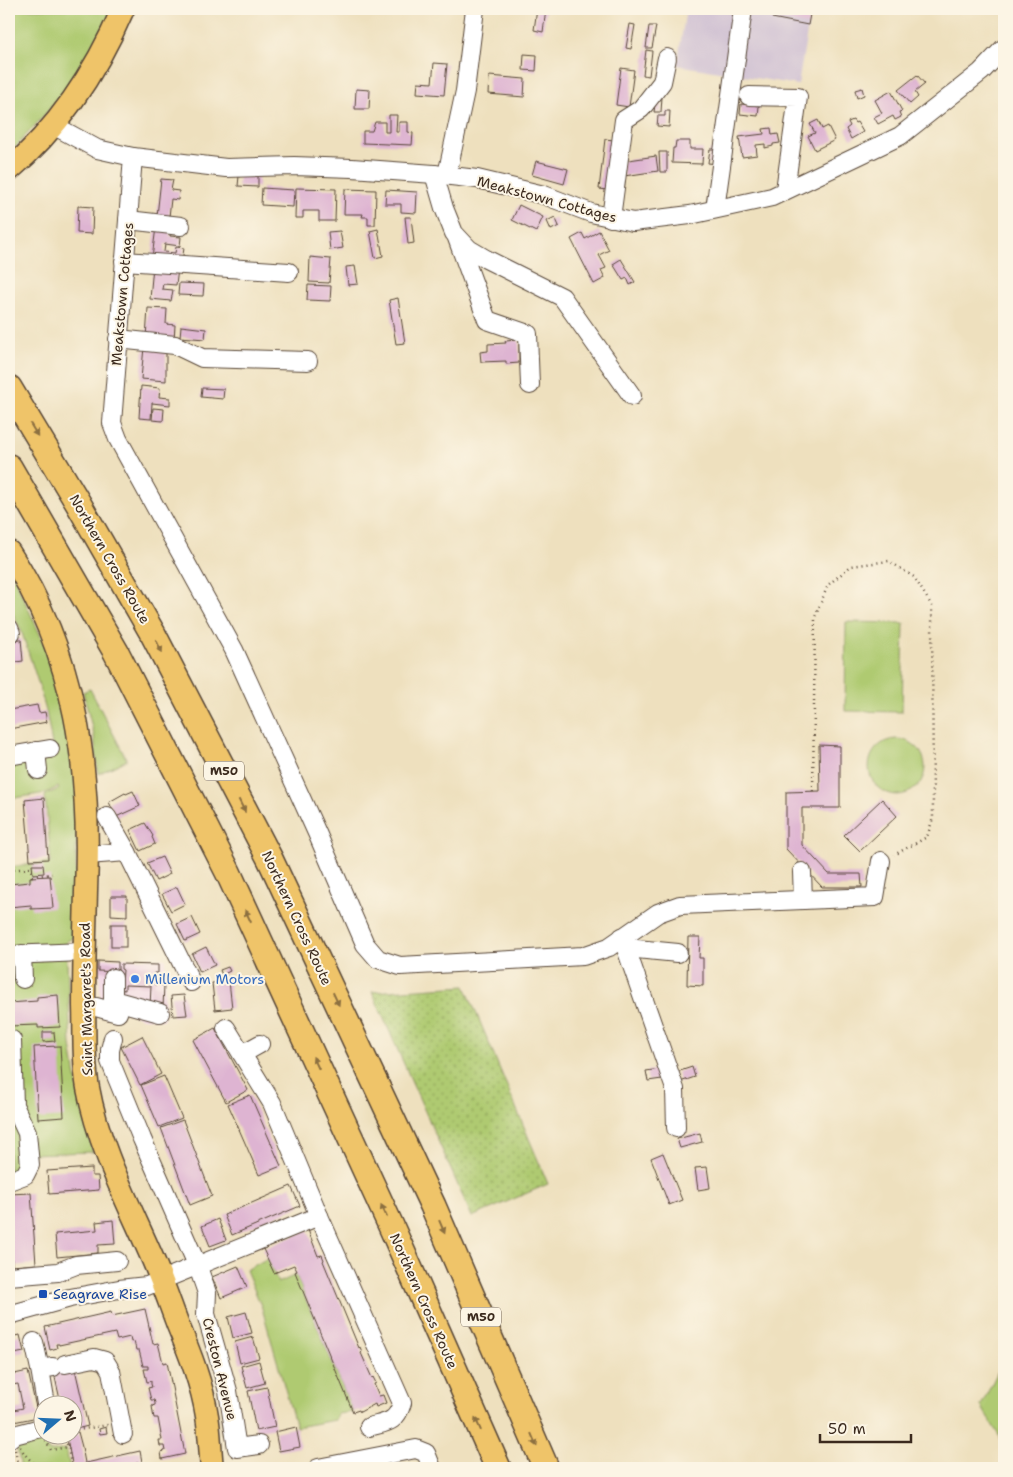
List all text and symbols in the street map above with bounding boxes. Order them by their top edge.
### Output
street label: Meakstown Cottages [475,172,619,226]
street label: Meakstown Cottages [107,222,137,366]
one-way arrow [30,423,39,436]
street label: Northern Cross Route [66,491,154,627]
one-way arrow [155,639,163,653]
road number: M50 [204,761,244,780]
one-way arrow [238,799,246,813]
street label: Northern Cross Route [258,848,336,988]
one-way arrow [244,909,252,923]
street label: Saint Margaret's Road [76,922,96,1076]
place label: Millenium Motors [145,970,264,988]
marker: Millenium Motors [129,973,141,985]
one-way arrow [332,992,340,1007]
one-way arrow [312,1056,321,1071]
one-way arrow [380,1204,388,1218]
one-way arrow [439,1220,447,1234]
street label: Northern Cross Route [386,1230,462,1372]
place label: Seagrave Rise [53,1285,147,1303]
marker: Seagrave Rise [37,1288,49,1300]
road number: M50 [461,1308,501,1326]
street label: Creston Avenue [199,1316,241,1422]
north arrow [32,1394,82,1444]
text: N [60,1408,81,1424]
scale bar [820,1412,912,1444]
one-way arrow [474,1417,482,1431]
text: 50 m [828,1419,866,1439]
one-way arrow [530,1433,538,1447]

